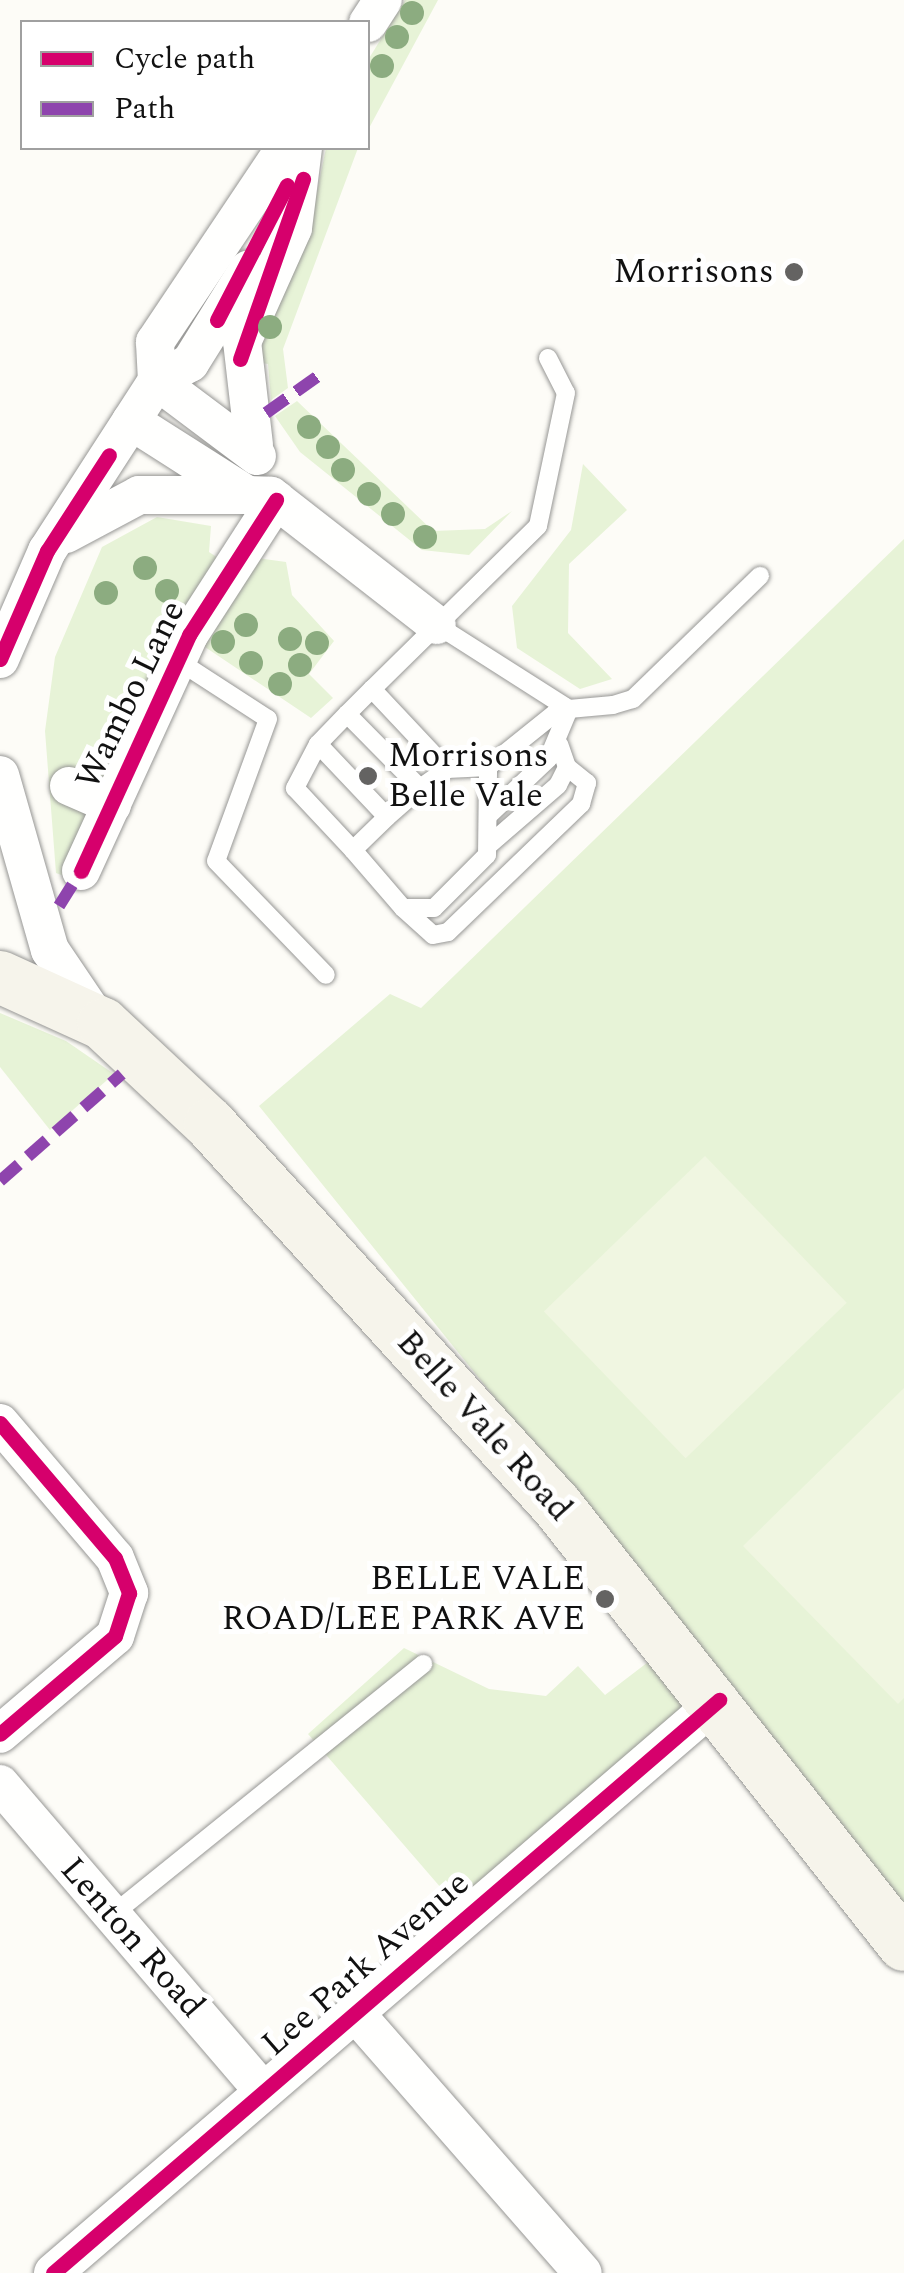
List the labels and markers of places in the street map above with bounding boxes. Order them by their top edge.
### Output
place label: Morrisons [613,251,774,293]
marker: Morrisons [783,261,805,283]
place label: Morrisons Belle Vale [388,735,549,817]
marker: Morrisons Belle Vale [357,765,379,787]
place label: BELLE VALE ROAD/LEE PARK AVE [221,1558,585,1640]
marker: BELLE VALE ROAD/LEE PARK AVE [594,1588,616,1610]

